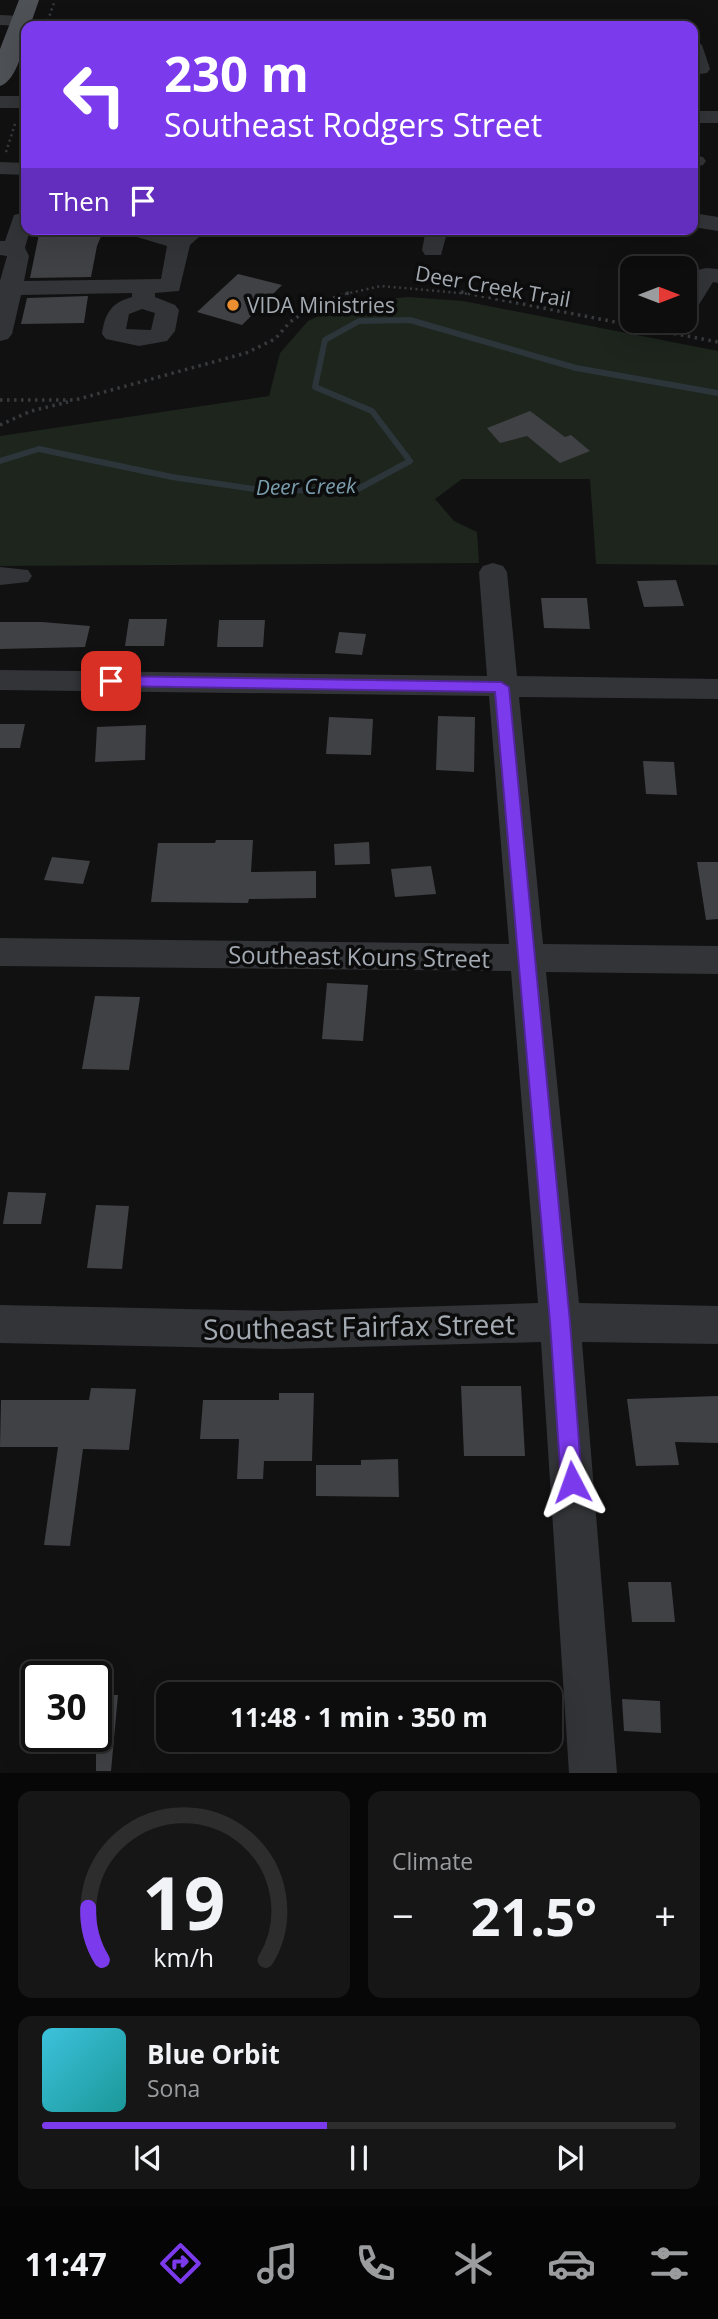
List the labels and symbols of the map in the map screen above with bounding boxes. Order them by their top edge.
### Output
north arrow [620,256,696,332]
street label: Deer Creek Trail [413,259,573,313]
place label: VIDA Ministries [247,291,395,319]
marker: VIDA Ministries [225,297,241,313]
water label: Deer Creek [255,471,357,501]
pin [81,651,141,711]
street label: Southeast Kouns Street [228,937,490,975]
street label: Southeast Fairfax Street [203,1304,515,1348]
position arrow [535,1445,609,1519]
speed limit sign: 30 [21,1661,112,1752]

